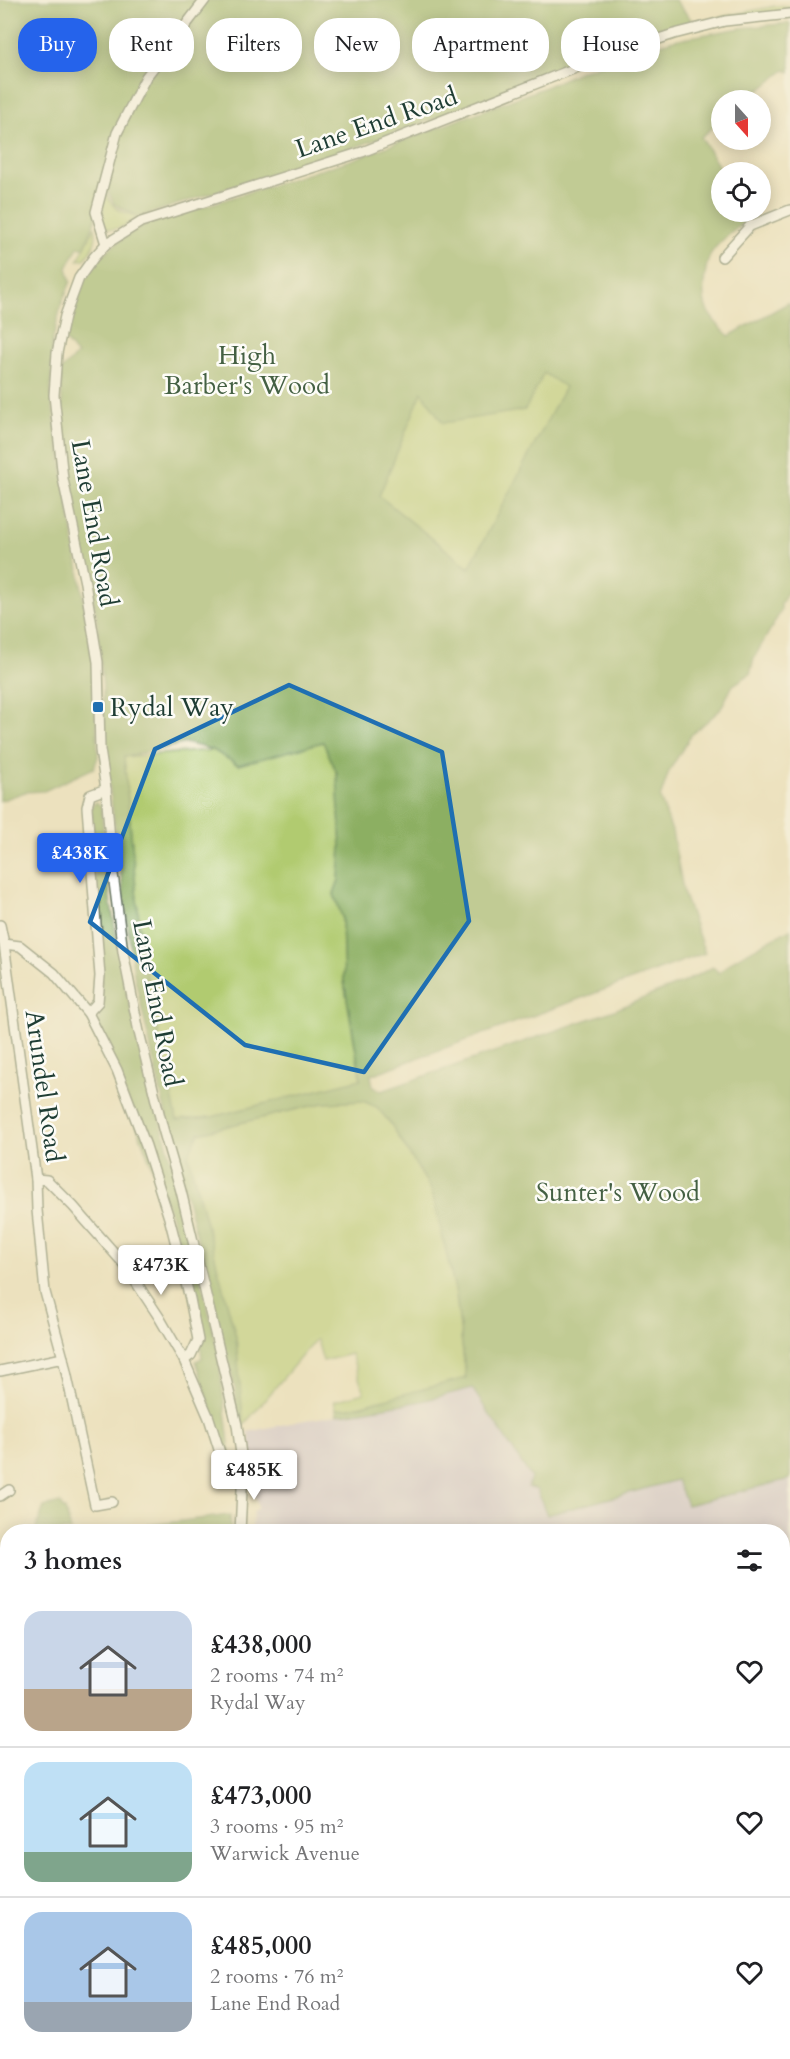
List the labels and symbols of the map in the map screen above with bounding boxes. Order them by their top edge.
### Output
street label: Lane End Road [290,78,462,167]
north arrow [711,90,771,150]
park label: High Barber's Wood [164,338,330,403]
street label: Lane End Road [63,437,126,610]
place label: Rydal Way [110,690,234,725]
marker: Rydal Way [91,700,105,714]
pin: £438K [38,833,122,884]
street label: Lane End Road [124,917,191,1090]
street label: Arundel Road [16,1008,73,1165]
park label: Sunter's Wood [536,1175,700,1210]
pin: £473K [119,1245,203,1296]
pin: £485K [212,1450,296,1501]

